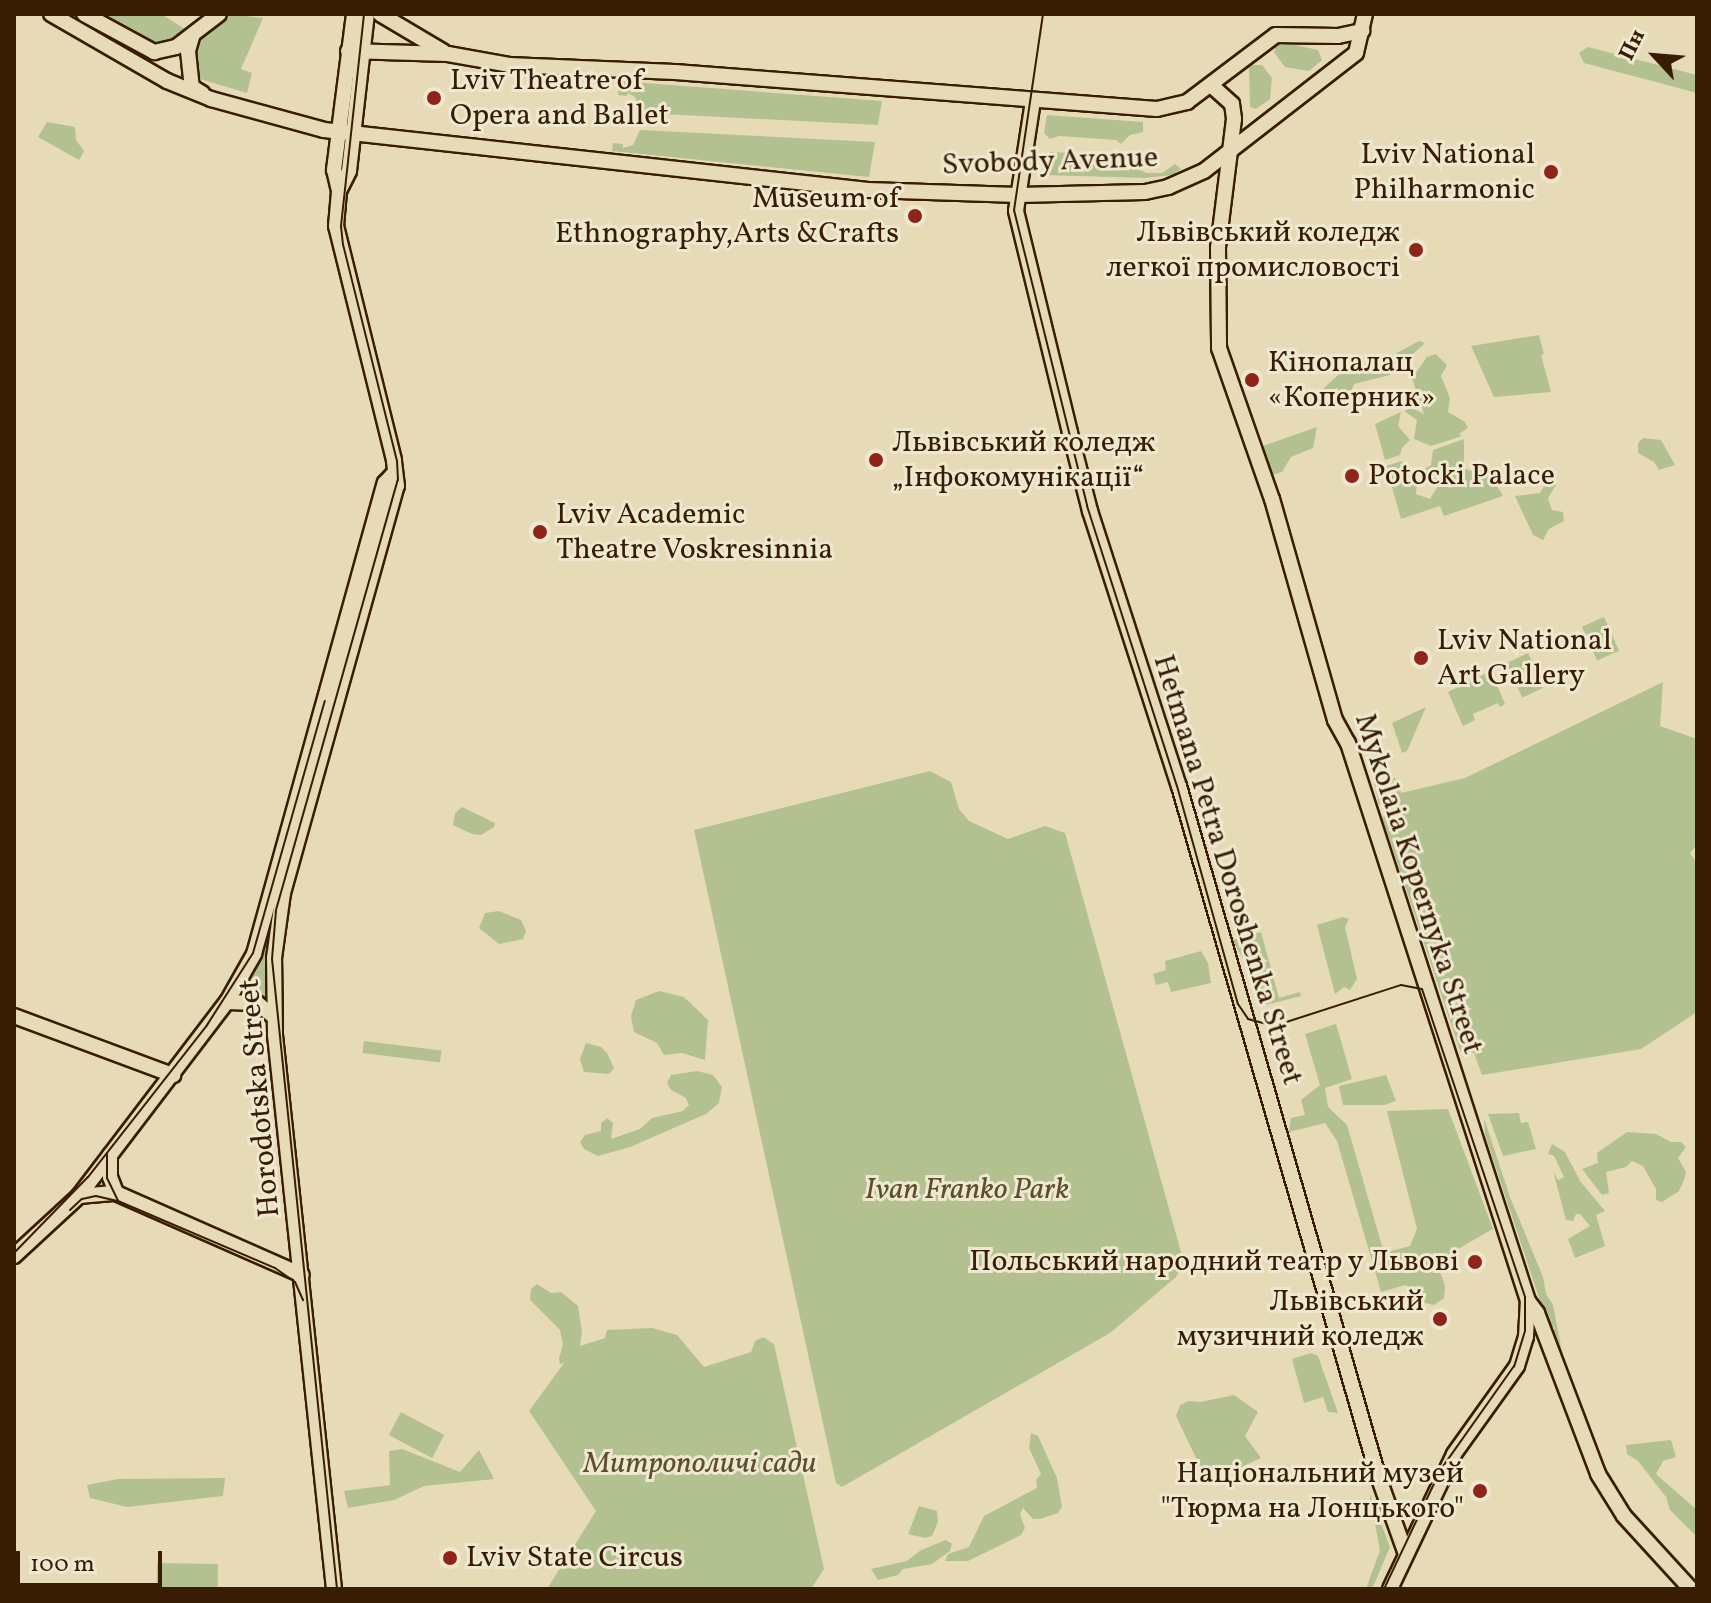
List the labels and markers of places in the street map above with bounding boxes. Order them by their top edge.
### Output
place label: Lviv Theatre of Opera and Ballet [450,63,669,134]
marker: Lviv Theatre of Opera and Ballet [425,89,443,107]
place label: Lviv National Philharmonic [1353,137,1535,208]
marker: Lviv National Philharmonic [1542,163,1560,181]
place label: Museum of Ethnography,Arts &Crafts [555,181,899,252]
marker: Museum of Ethnography,Arts &Crafts [906,207,924,225]
place label: Львівський коледж легкої промисловості [1106,215,1400,286]
marker: Львівський коледж легкої промисловості [1407,241,1425,259]
place label: Кінопалац «Коперник» [1268,345,1435,416]
marker: Кінопалац «Коперник» [1243,371,1261,389]
place label: Львівський коледж „Інфокомунікації“ [892,425,1156,496]
marker: Львівський коледж „Інфокомунікації“ [867,451,885,469]
place label: Potocki Palace [1368,458,1555,494]
marker: Potocki Palace [1343,467,1361,485]
place label: Lviv Academic Theatre Voskresinnia [556,497,834,568]
marker: Lviv Academic Theatre Voskresinnia [531,523,549,541]
place label: Lviv National Art Gallery [1437,623,1612,694]
marker: Lviv National Art Gallery [1412,649,1430,667]
place label: Польський народний театр у Львові [966,1244,1459,1280]
marker: Польський народний театр у Львові [1466,1253,1484,1271]
place label: Львівський музичний коледж [1177,1284,1424,1354]
marker: Львівський музичний коледж [1431,1310,1449,1328]
place label: Національний музей "Тюрма на Лонцького" [1161,1456,1464,1526]
marker: Національний музей "Тюрма на Лонцького" [1471,1482,1489,1500]
place label: Lviv State Circus [466,1540,684,1576]
marker: Lviv State Circus [441,1549,459,1567]

